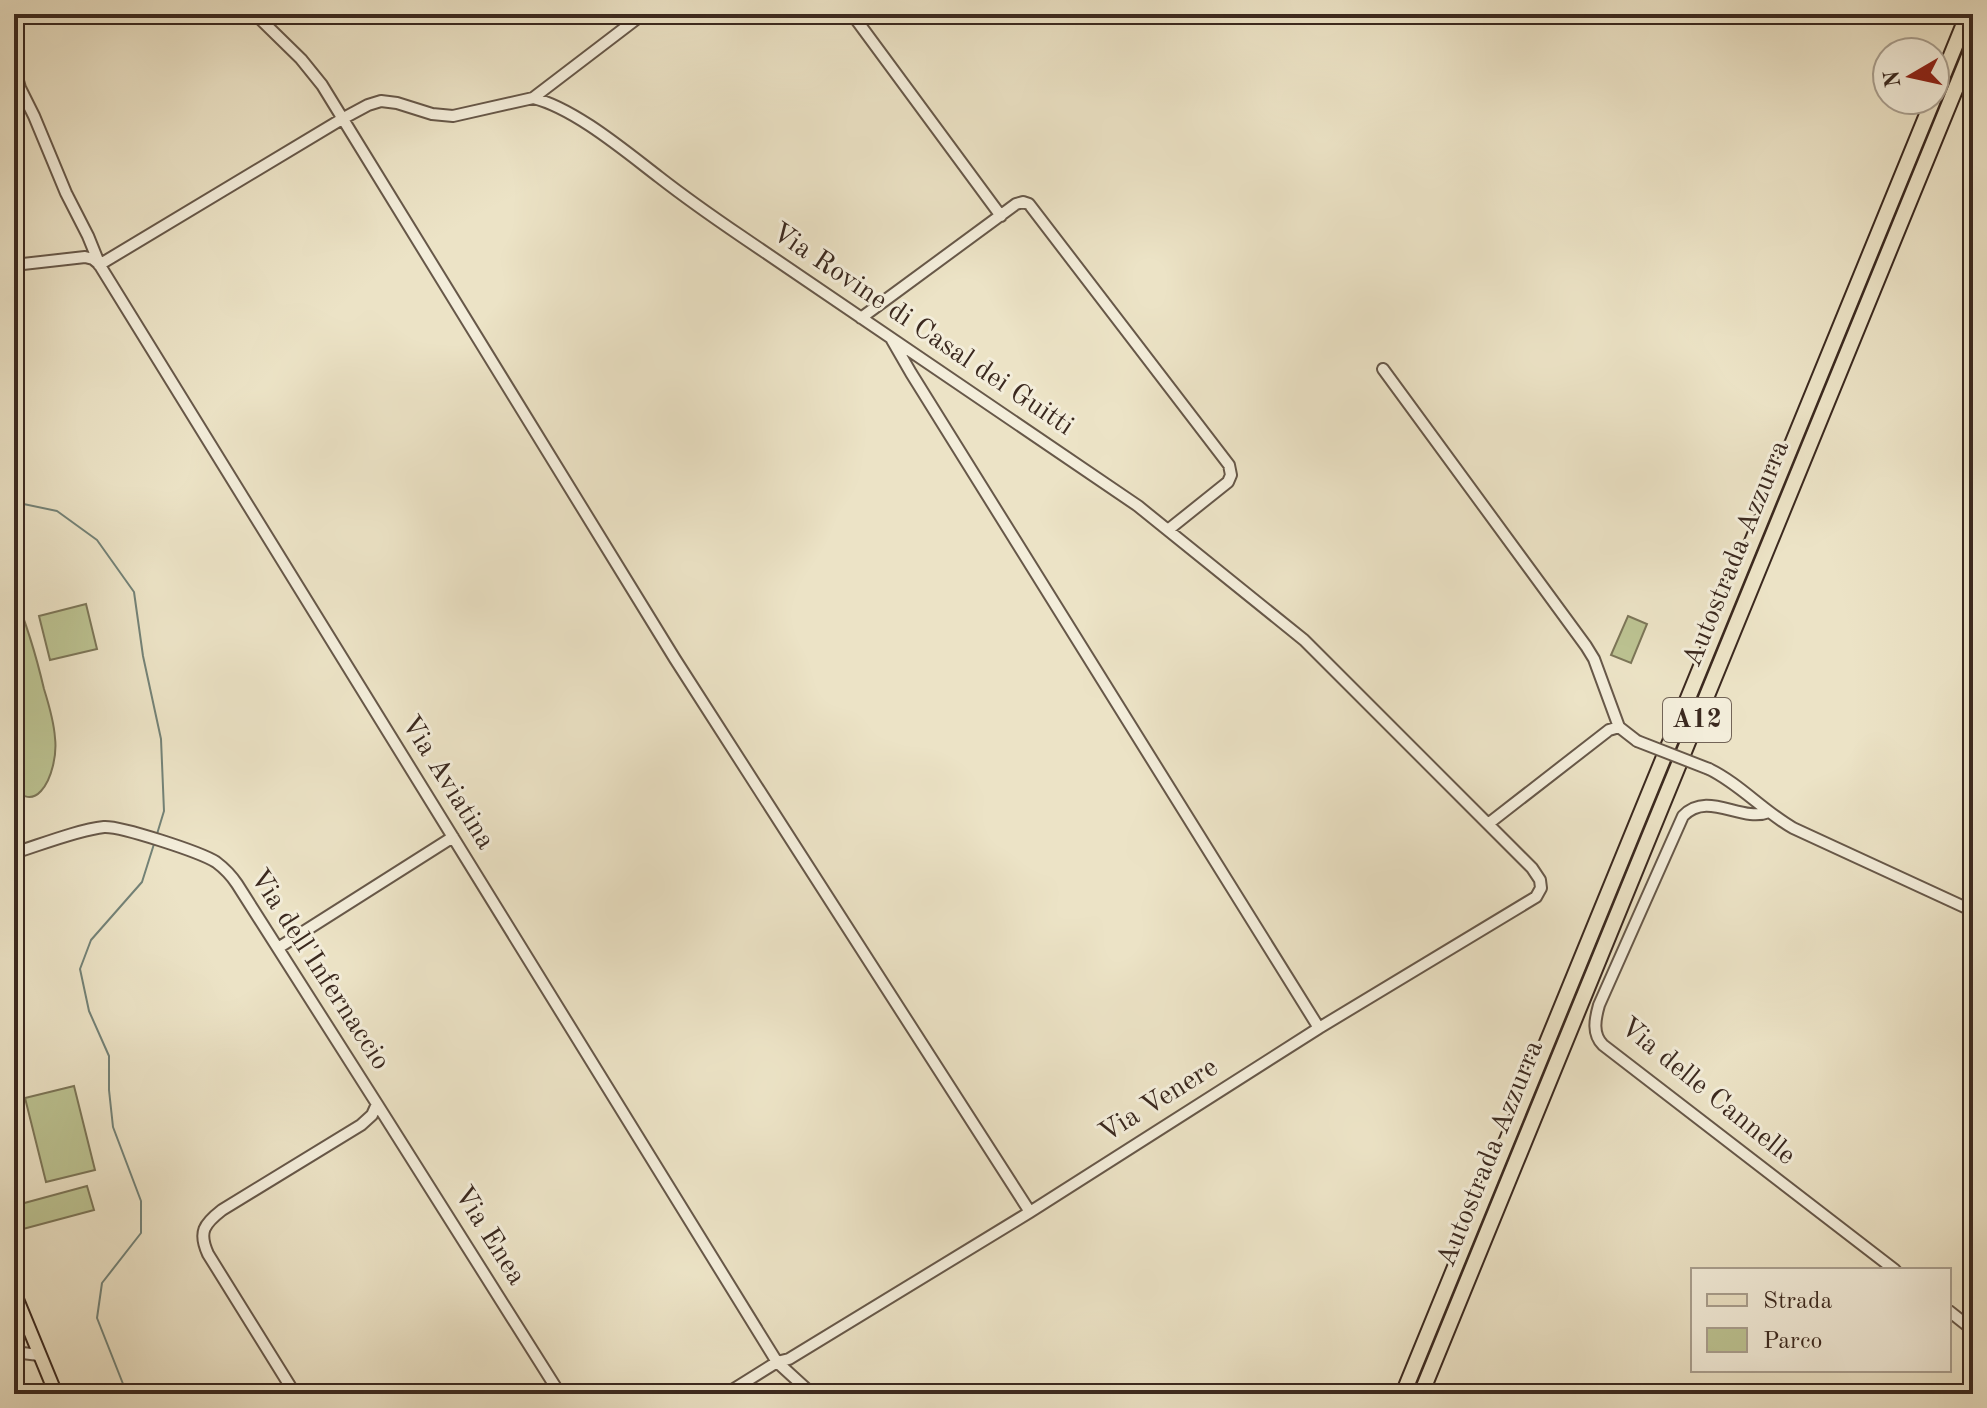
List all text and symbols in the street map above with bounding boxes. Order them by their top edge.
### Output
north arrow [1871,36,1951,116]
text: N [1881,69,1905,89]
street label: Via Rovine di Casal dei Guitti [766,218,1078,442]
street label: Autostrada Azzurra [1679,437,1795,671]
road number: A12 [1663,698,1731,742]
street label: Via Aviatina [395,711,499,855]
street label: Via dell'Infernaccio [244,864,394,1076]
street label: Via delle Cannelle [1614,1013,1800,1171]
street label: Autostrada Azzurra [1433,1037,1549,1271]
street label: Via Venere [1095,1054,1223,1148]
street label: Via Enea [448,1182,530,1291]
legend [1691,1268,1951,1372]
text: Strada [1763,1290,1833,1314]
text: Parco [1763,1330,1822,1354]

